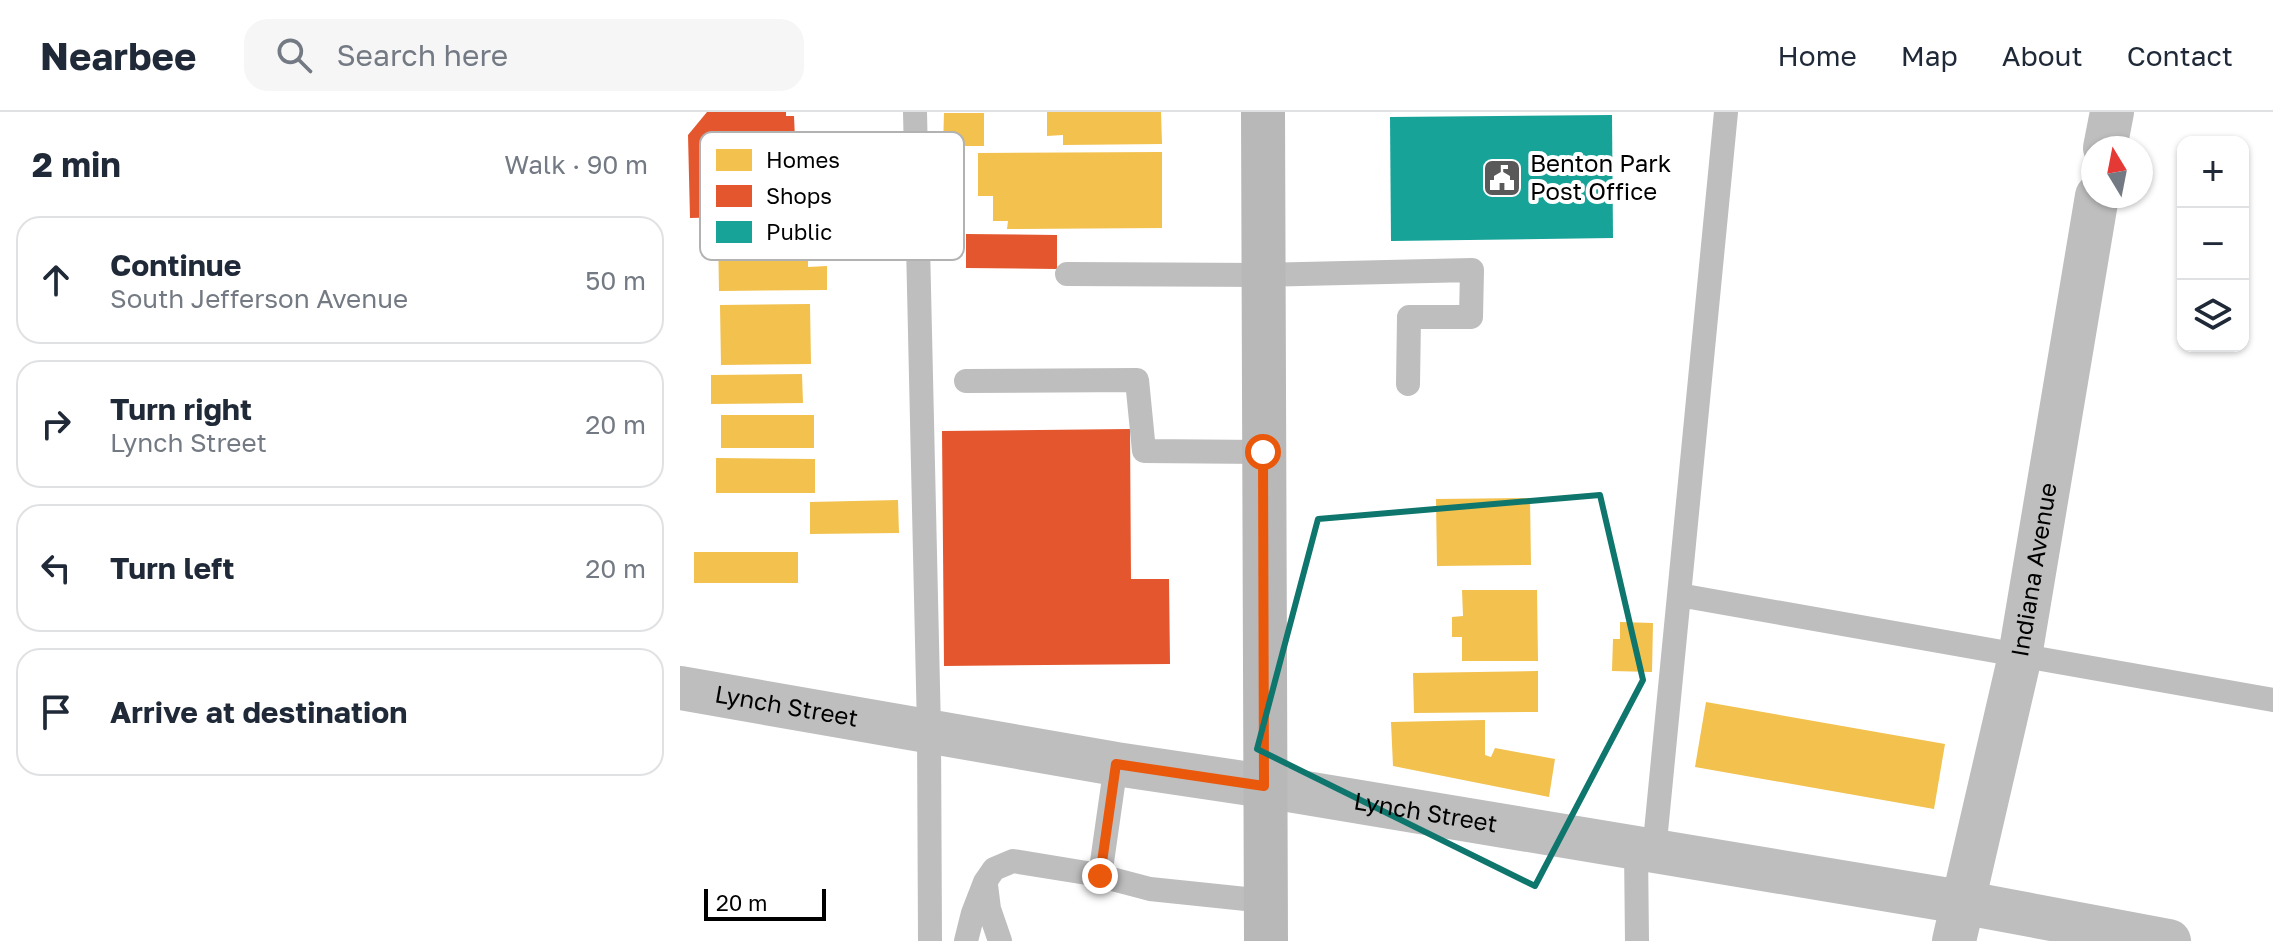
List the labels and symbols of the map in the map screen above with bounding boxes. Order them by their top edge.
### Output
legend [700,132,964,260]
north arrow [2081,136,2153,208]
text: Homes [766,146,840,173]
place label: Benton Park Post Office [1530,148,1671,205]
public building icon: Benton Park Post Office [1481,157,1523,199]
text: Shops [766,182,832,209]
text: Public [766,218,832,245]
route start [1245,434,1281,470]
street label: Indiana Avenue [2004,480,2062,659]
street label: Lynch Street [713,678,861,732]
street label: Lynch Street [1352,785,1500,838]
route end [1082,858,1118,894]
scale bar [704,885,826,921]

